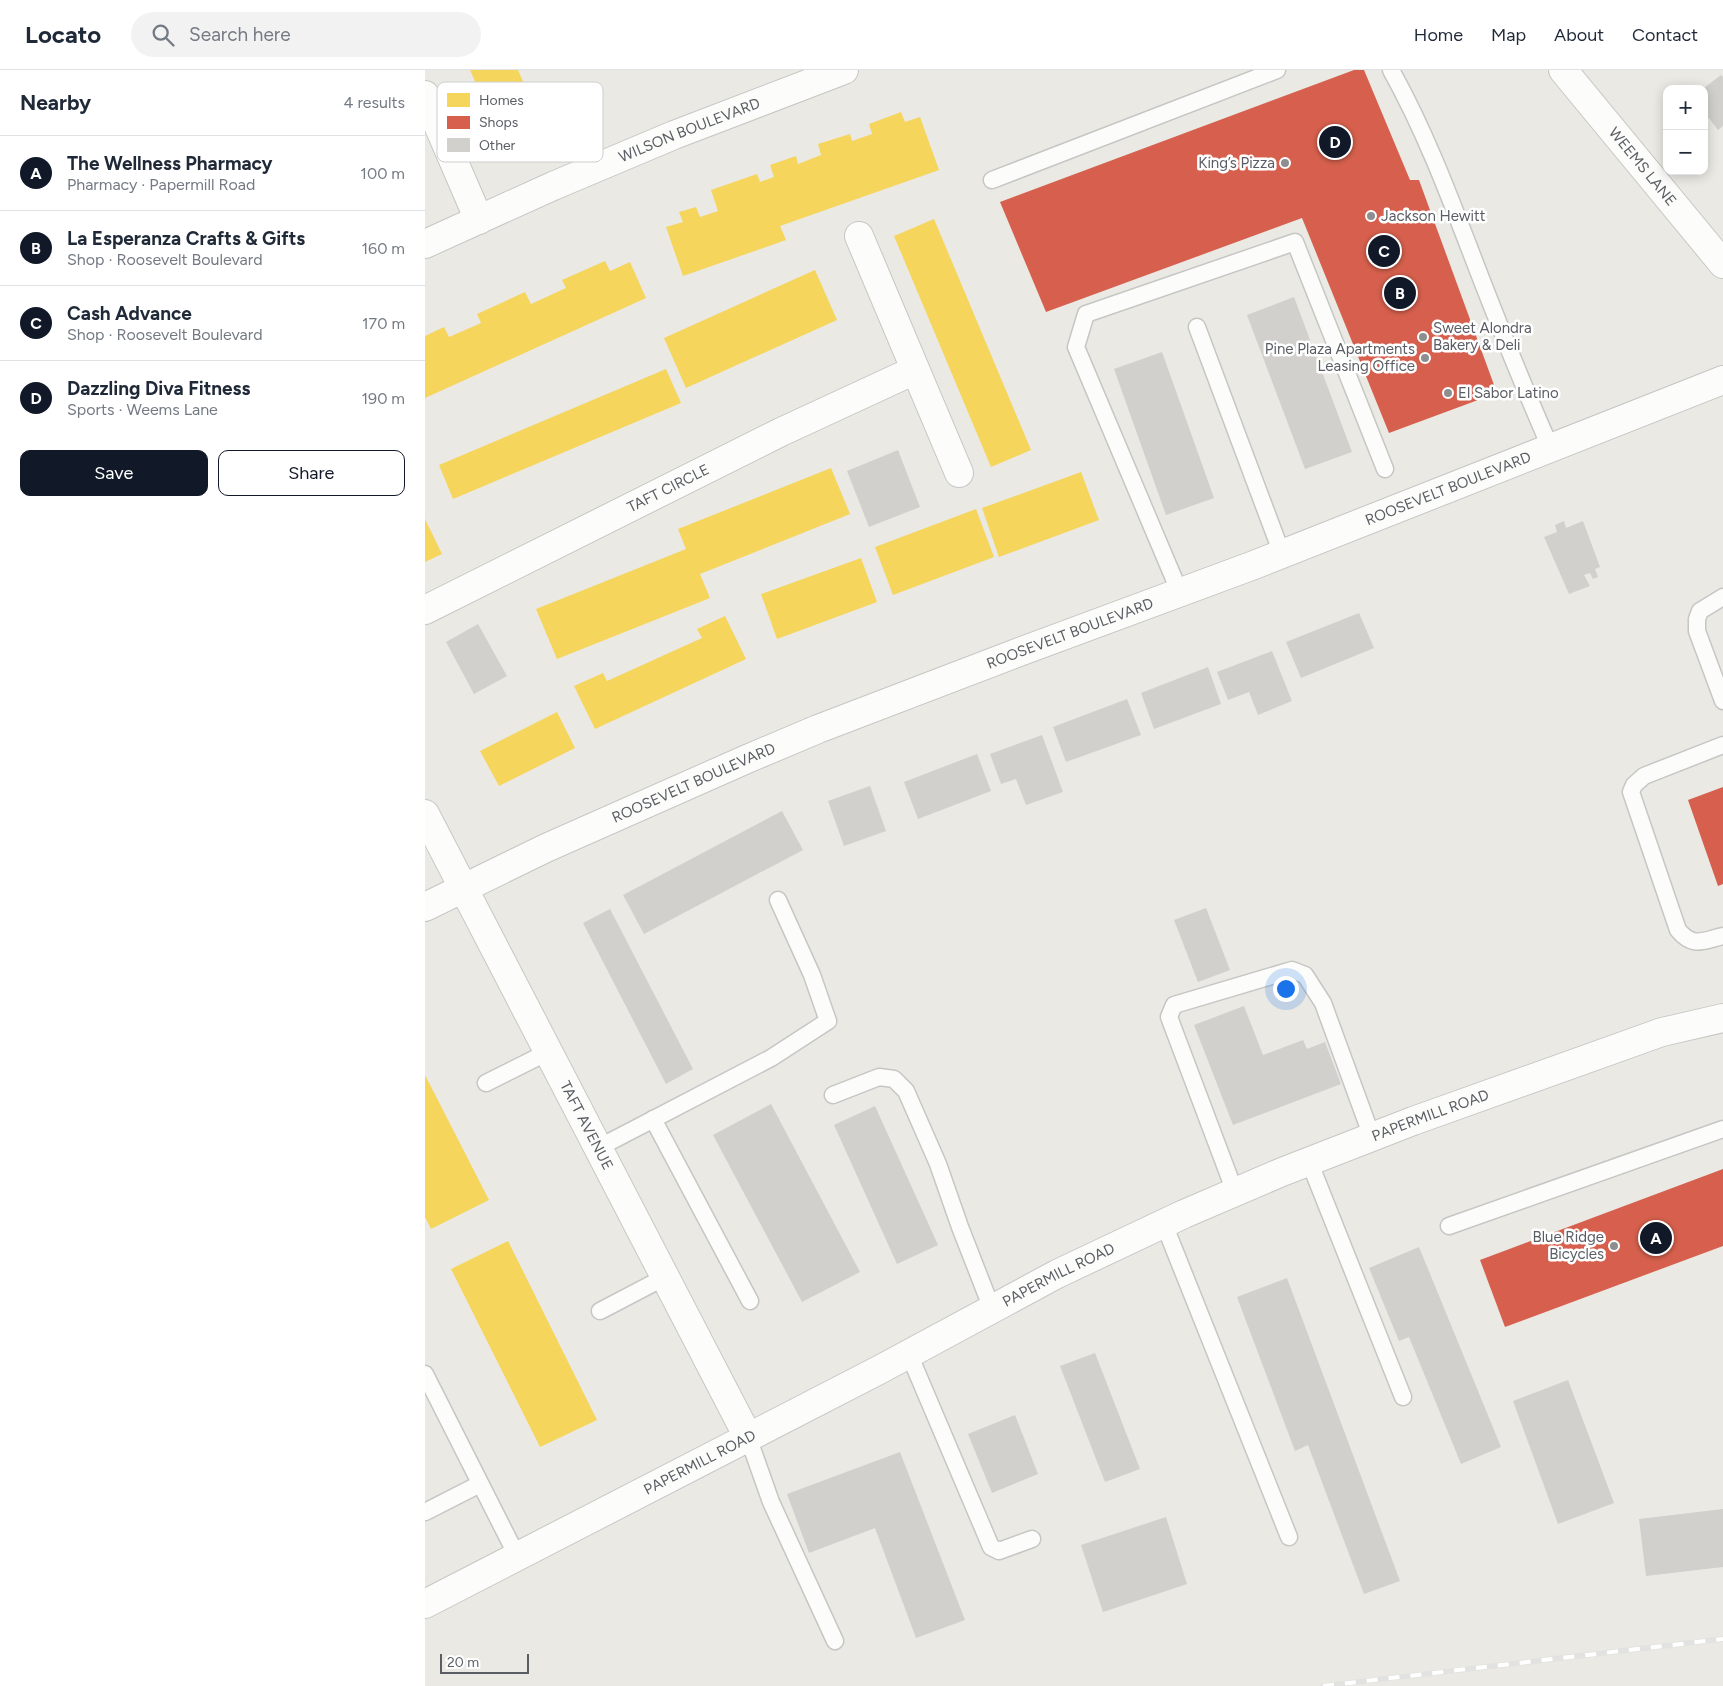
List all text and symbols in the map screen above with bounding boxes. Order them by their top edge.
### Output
search box [131,12,481,57]
text: Locato [25,20,101,49]
icon: search [149,21,177,49]
text: Search here [189,23,291,46]
text: Home [1414,24,1463,46]
text: Map [1491,24,1526,46]
text: About [1554,24,1604,46]
text: Contact [1632,24,1698,46]
legend [437,82,603,162]
map controls [1663,85,1708,175]
button: + [1663,85,1708,130]
text: Nearby [20,90,91,115]
text: Homes [479,92,524,109]
text: 4 results [344,93,405,112]
street label: WILSON BOULEVARD [616,94,762,166]
text: Shops [479,114,518,131]
pin: D [1319,123,1351,161]
street label: WEEMS LANE [1605,124,1680,209]
button: − [1663,130,1708,175]
text: Other [479,137,516,154]
text: The Wellness Pharmacy [67,152,273,175]
place label: King’s Pizza [1198,154,1275,172]
marker: King’s Pizza [1279,157,1291,169]
text: A [30,164,42,183]
text: 100 m [360,164,405,183]
text: Pharmacy · Papermill Road [67,175,255,194]
place label: Jackson Hewitt [1381,207,1486,225]
marker: Jackson Hewitt [1365,210,1377,222]
text: La Esperanza Crafts & Gifts [67,227,305,250]
pin: C [1368,232,1400,270]
text: B [31,239,41,258]
text: 160 m [362,239,405,258]
text: Shop · Roosevelt Boulevard [67,250,263,269]
pin: B [1384,274,1416,312]
text: Cash Advance [67,302,192,325]
text: C [30,314,42,333]
text: 170 m [362,314,405,333]
place label: Sweet Alondra Bakery & Deli [1433,319,1532,354]
text: Shop · Roosevelt Boulevard [67,325,263,344]
marker: Sweet Alondra Bakery & Deli [1417,331,1429,343]
place label: Pine Plaza Apartments Leasing Office [1265,340,1415,375]
marker: Pine Plaza Apartments Leasing Office [1419,352,1431,364]
text: Dazzling Diva Fitness [67,377,250,400]
place label: El Sabor Latino [1458,384,1559,402]
marker: El Sabor Latino [1442,387,1454,399]
text: D [30,389,42,408]
text: 190 m [362,389,405,408]
text: Sports · Weems Lane [67,400,218,419]
street label: ROOSEVELT BOULEVARD [1363,448,1534,529]
button: Save [20,450,208,496]
button: Share [218,450,405,496]
street label: TAFT CIRCLE [624,460,712,516]
street label: ROOSEVELT BOULEVARD [984,594,1156,673]
street label: ROOSEVELT BOULEVARD [609,739,778,827]
your location [1273,976,1299,1002]
street label: TAFT AVENUE [556,1078,617,1173]
street label: PAPERMILL ROAD [1369,1086,1491,1145]
pin: A [1640,1219,1672,1257]
place label: Blue Ridge Bicycles [1533,1228,1604,1263]
street label: PAPERMILL ROAD [999,1239,1118,1311]
marker: Blue Ridge Bicycles [1608,1240,1620,1252]
street label: PAPERMILL ROAD [641,1426,759,1499]
scale bar [440,1651,529,1674]
text: 20 m [447,1654,479,1671]

